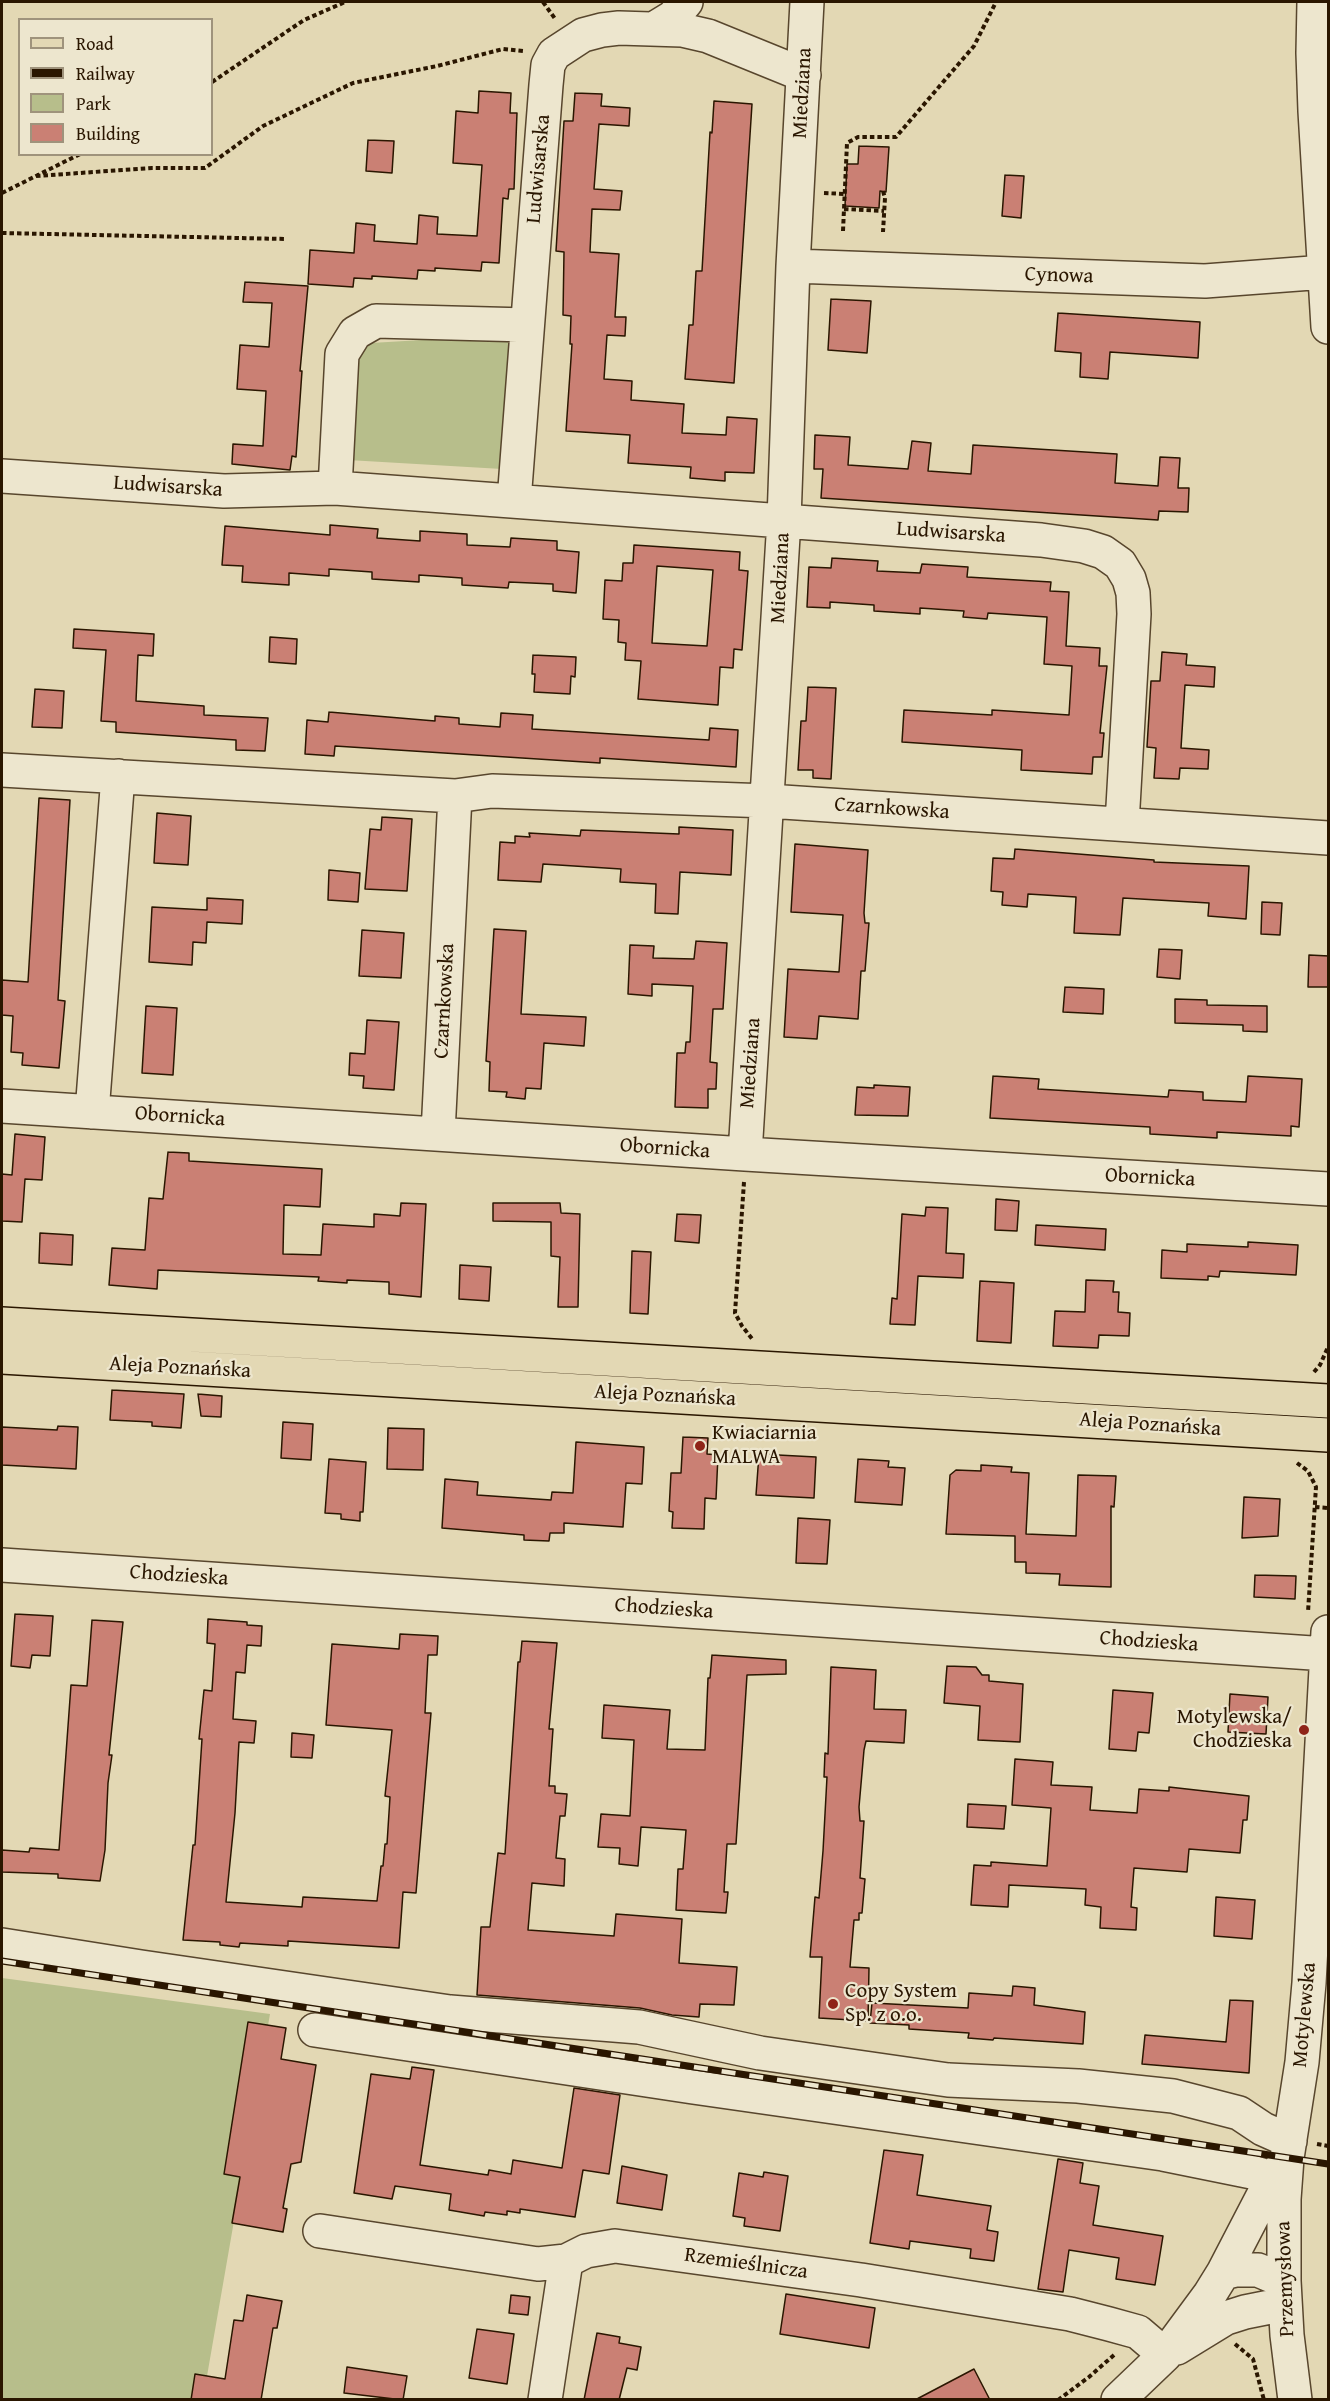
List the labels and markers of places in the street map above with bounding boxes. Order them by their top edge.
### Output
place label: Kwiaciarnia MALWA [712,1421,817,1471]
marker: Kwiaciarnia MALWA [693,1439,707,1453]
place label: Motylewska/ Chodzieska [1177,1705,1292,1755]
marker: Motylewska/ Chodzieska [1297,1723,1311,1737]
place label: Copy System Sp. z o.o. [845,1979,957,2029]
marker: Copy System Sp. z o.o. [826,1997,840,2011]

